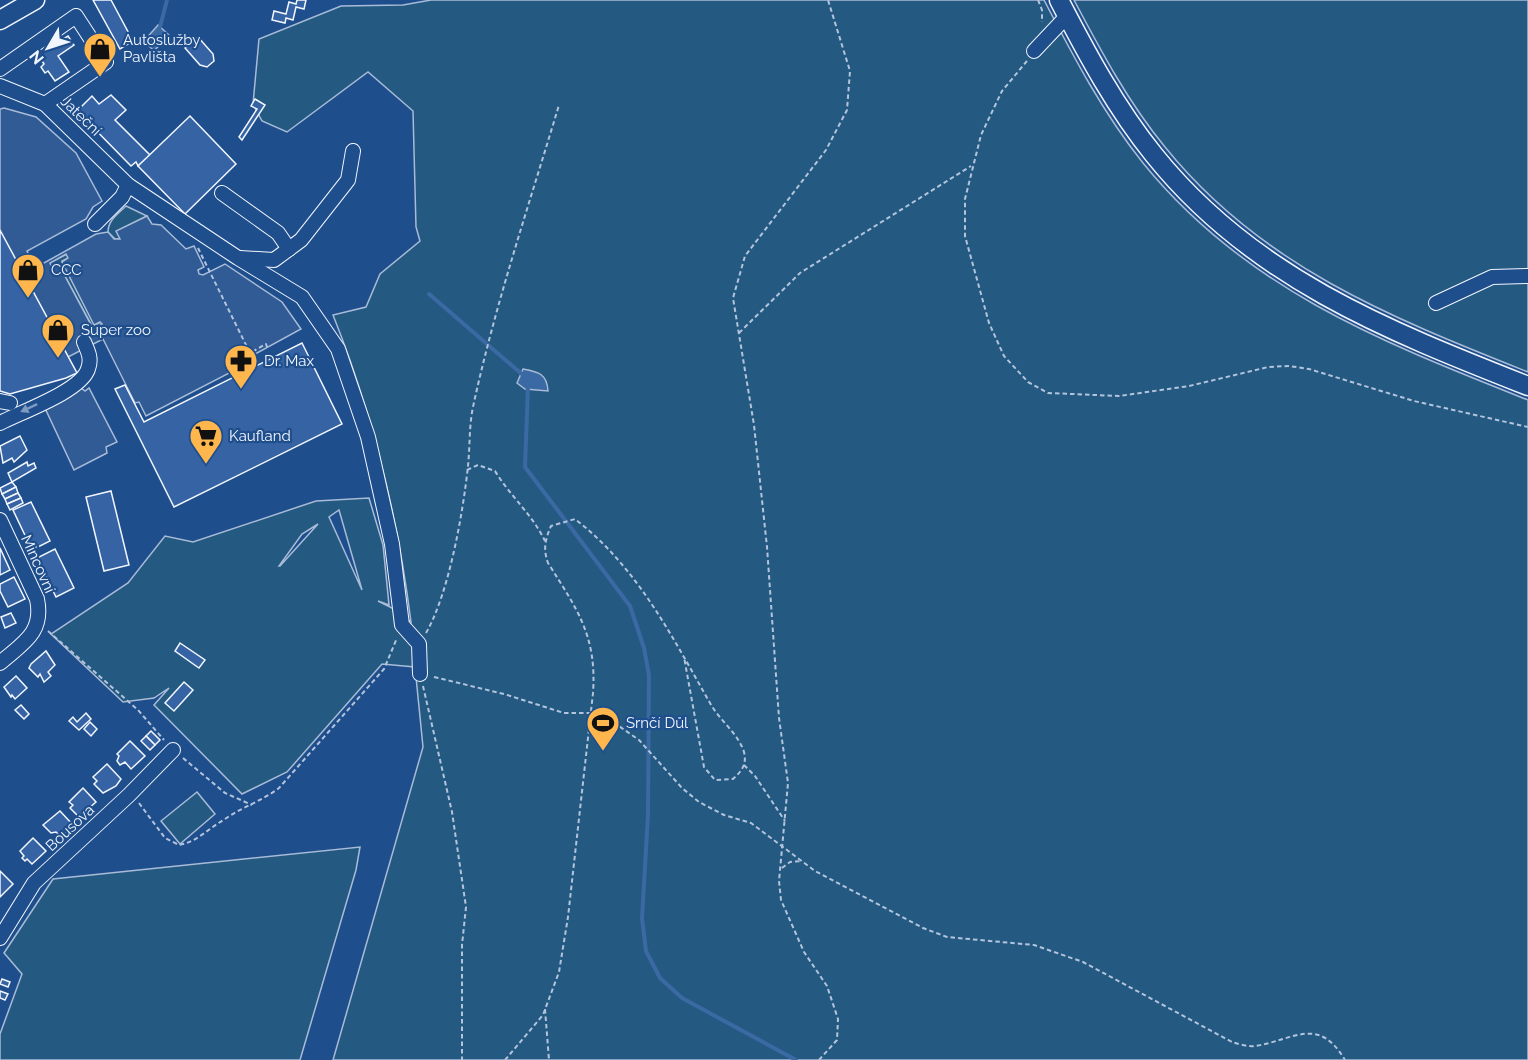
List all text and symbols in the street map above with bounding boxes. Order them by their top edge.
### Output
north arrow [18,18,78,78]
shop icon: Autoslužby Pavlišta [82,31,118,78]
place label: Autoslužby Pavlišta [123,31,200,66]
text: N [26,46,48,68]
street label: Jateční [57,92,105,140]
shop icon: CCC [10,252,46,299]
place label: CCC [51,261,82,279]
shop icon: Super zoo [40,312,76,359]
place label: Super zoo [81,321,151,339]
pharmacy icon: Dr. Max [223,343,259,390]
place label: Dr. Max [264,352,314,370]
one-way arrow [21,404,38,413]
supermarket icon: Kaufland [188,418,224,465]
place label: Kaufland [229,427,291,445]
street label: Mincovní [17,532,59,597]
sports icon: Srnčí Důl [585,705,621,752]
place label: Srnčí Důl [626,714,689,732]
street label: Bousova [42,801,98,855]

